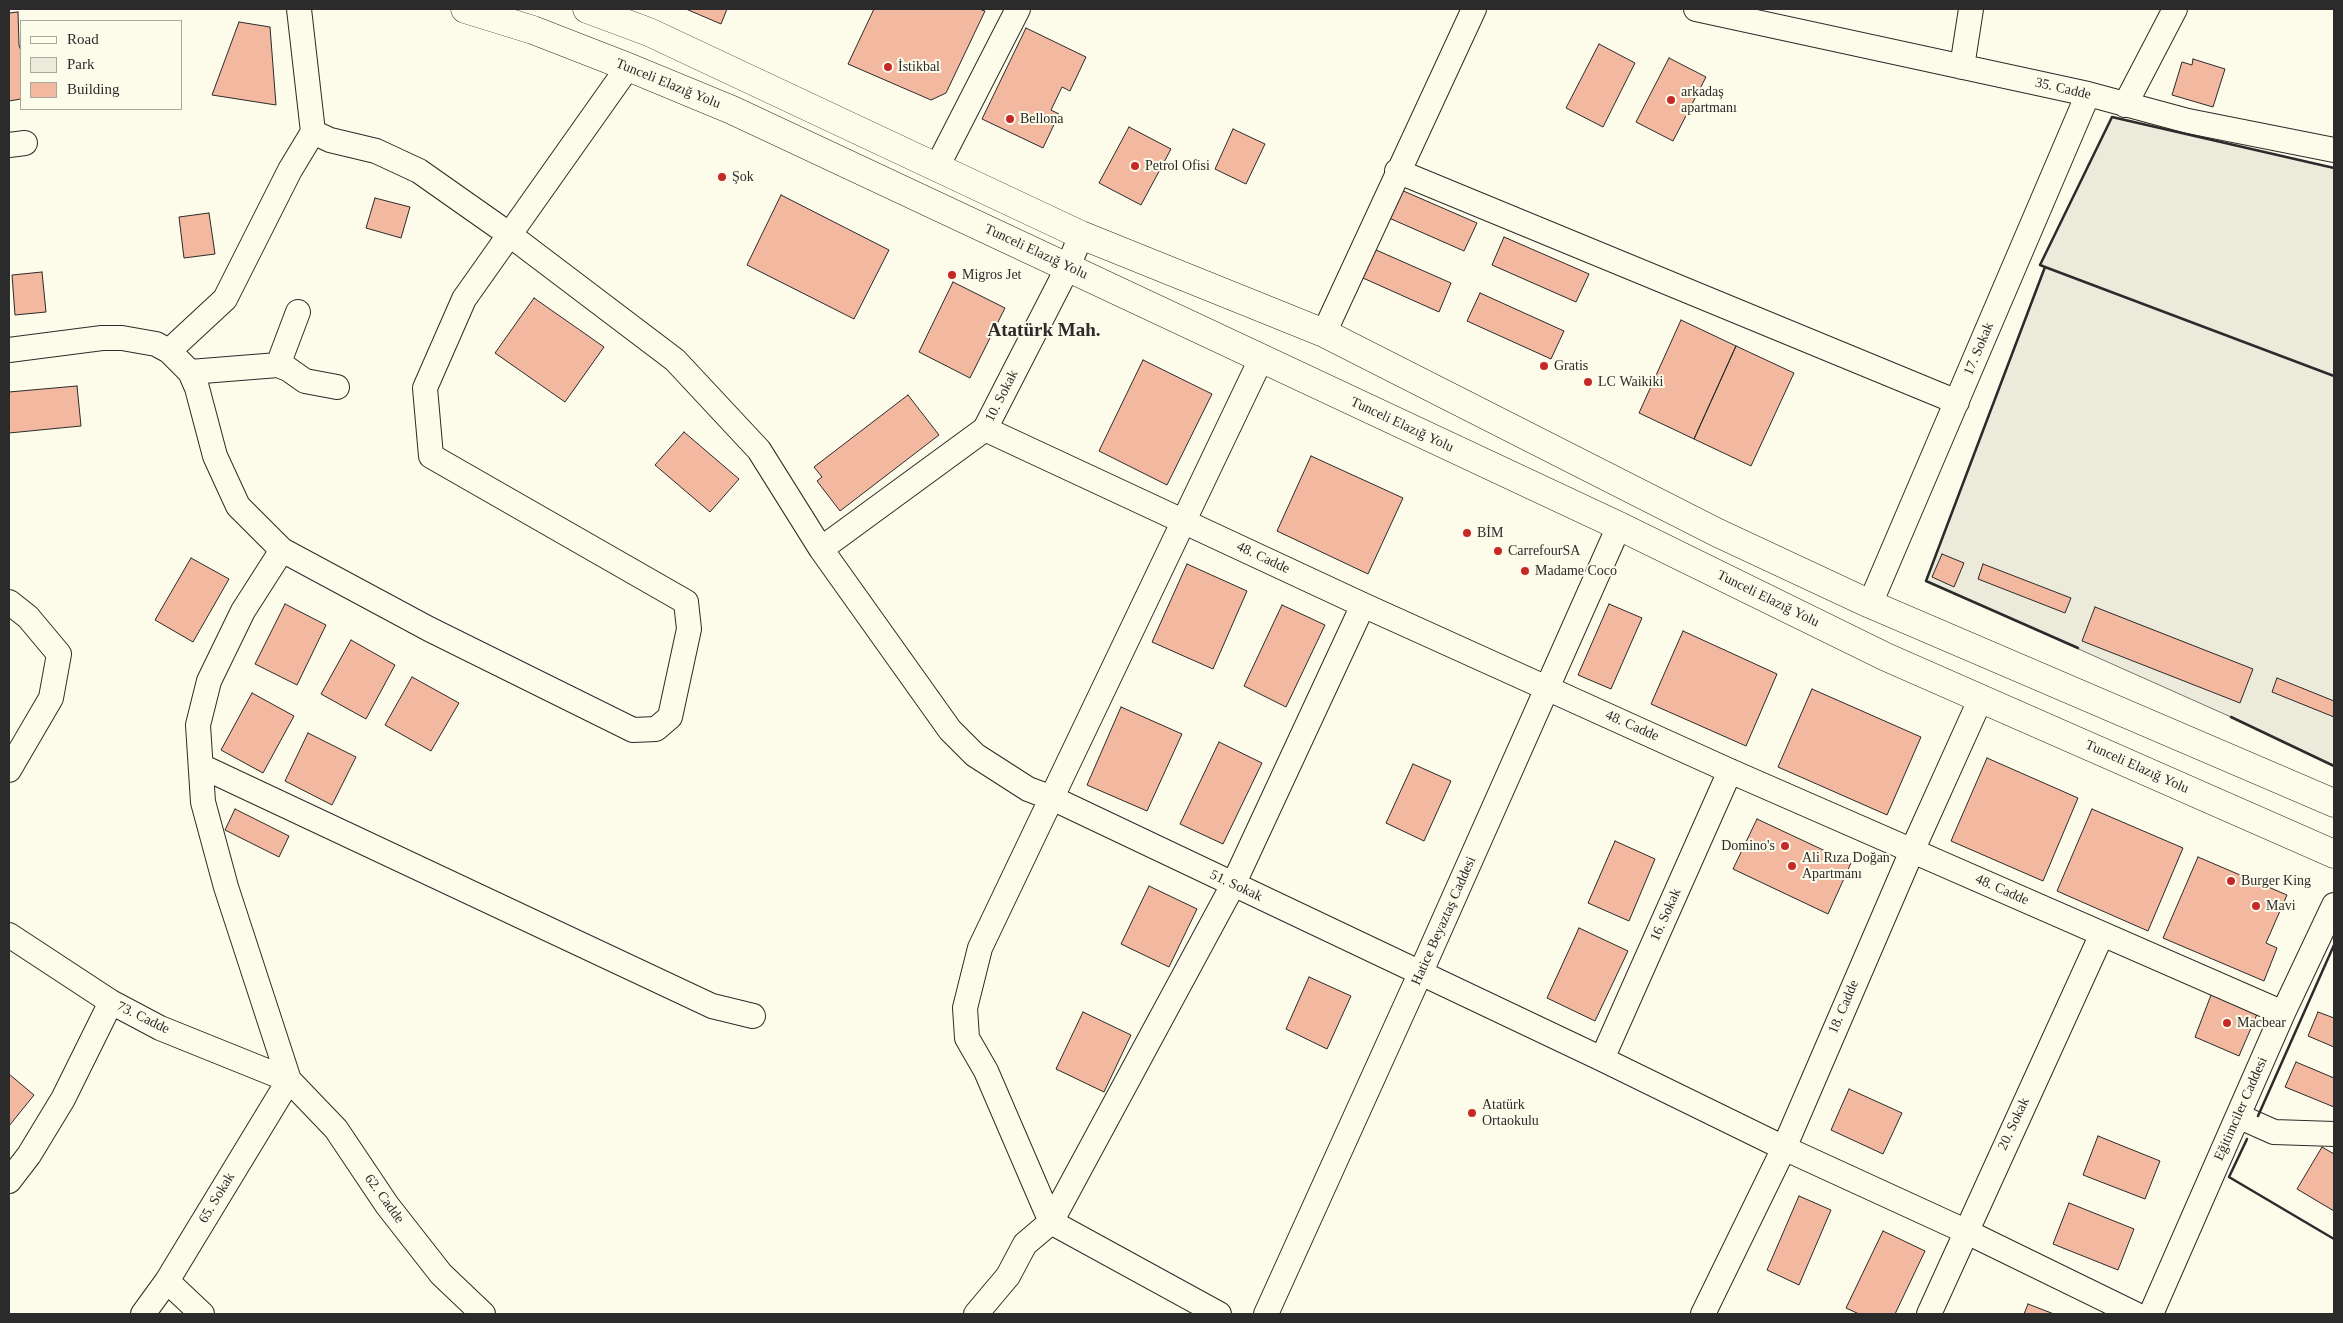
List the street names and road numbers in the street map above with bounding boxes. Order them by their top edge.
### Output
street label: Tunceli Elazığ Yolu [613,55,723,113]
street label: 35. Cadde [2033,74,2093,104]
street label: Tunceli Elazığ Yolu [982,221,1090,283]
street label: 17. Sokak [1960,320,1998,378]
street label: 10. Sokak [982,367,1022,425]
street label: Tunceli Elazığ Yolu [1348,394,1456,456]
street label: 48. Cadde [1234,538,1292,578]
street label: Tunceli Elazığ Yolu [1714,567,1822,631]
street label: 48. Cadde [1603,707,1661,745]
street label: Tunceli Elazığ Yolu [2083,737,2191,797]
street label: Hatice Beyaztaş Caddesi [1408,854,1480,988]
street label: 51. Sokak [1207,867,1265,905]
street label: 48. Cadde [1973,871,2031,909]
street label: 16. Sokak [1647,886,1685,944]
street label: 18. Cadde [1825,978,1863,1036]
street label: 73. Cadde [114,998,172,1038]
street label: Eğitimciler Caddesi [2211,1055,2271,1163]
street label: 20. Sokak [1995,1095,2033,1153]
street label: 65. Sokak [195,1170,239,1226]
street label: 62. Cadde [361,1171,407,1227]

